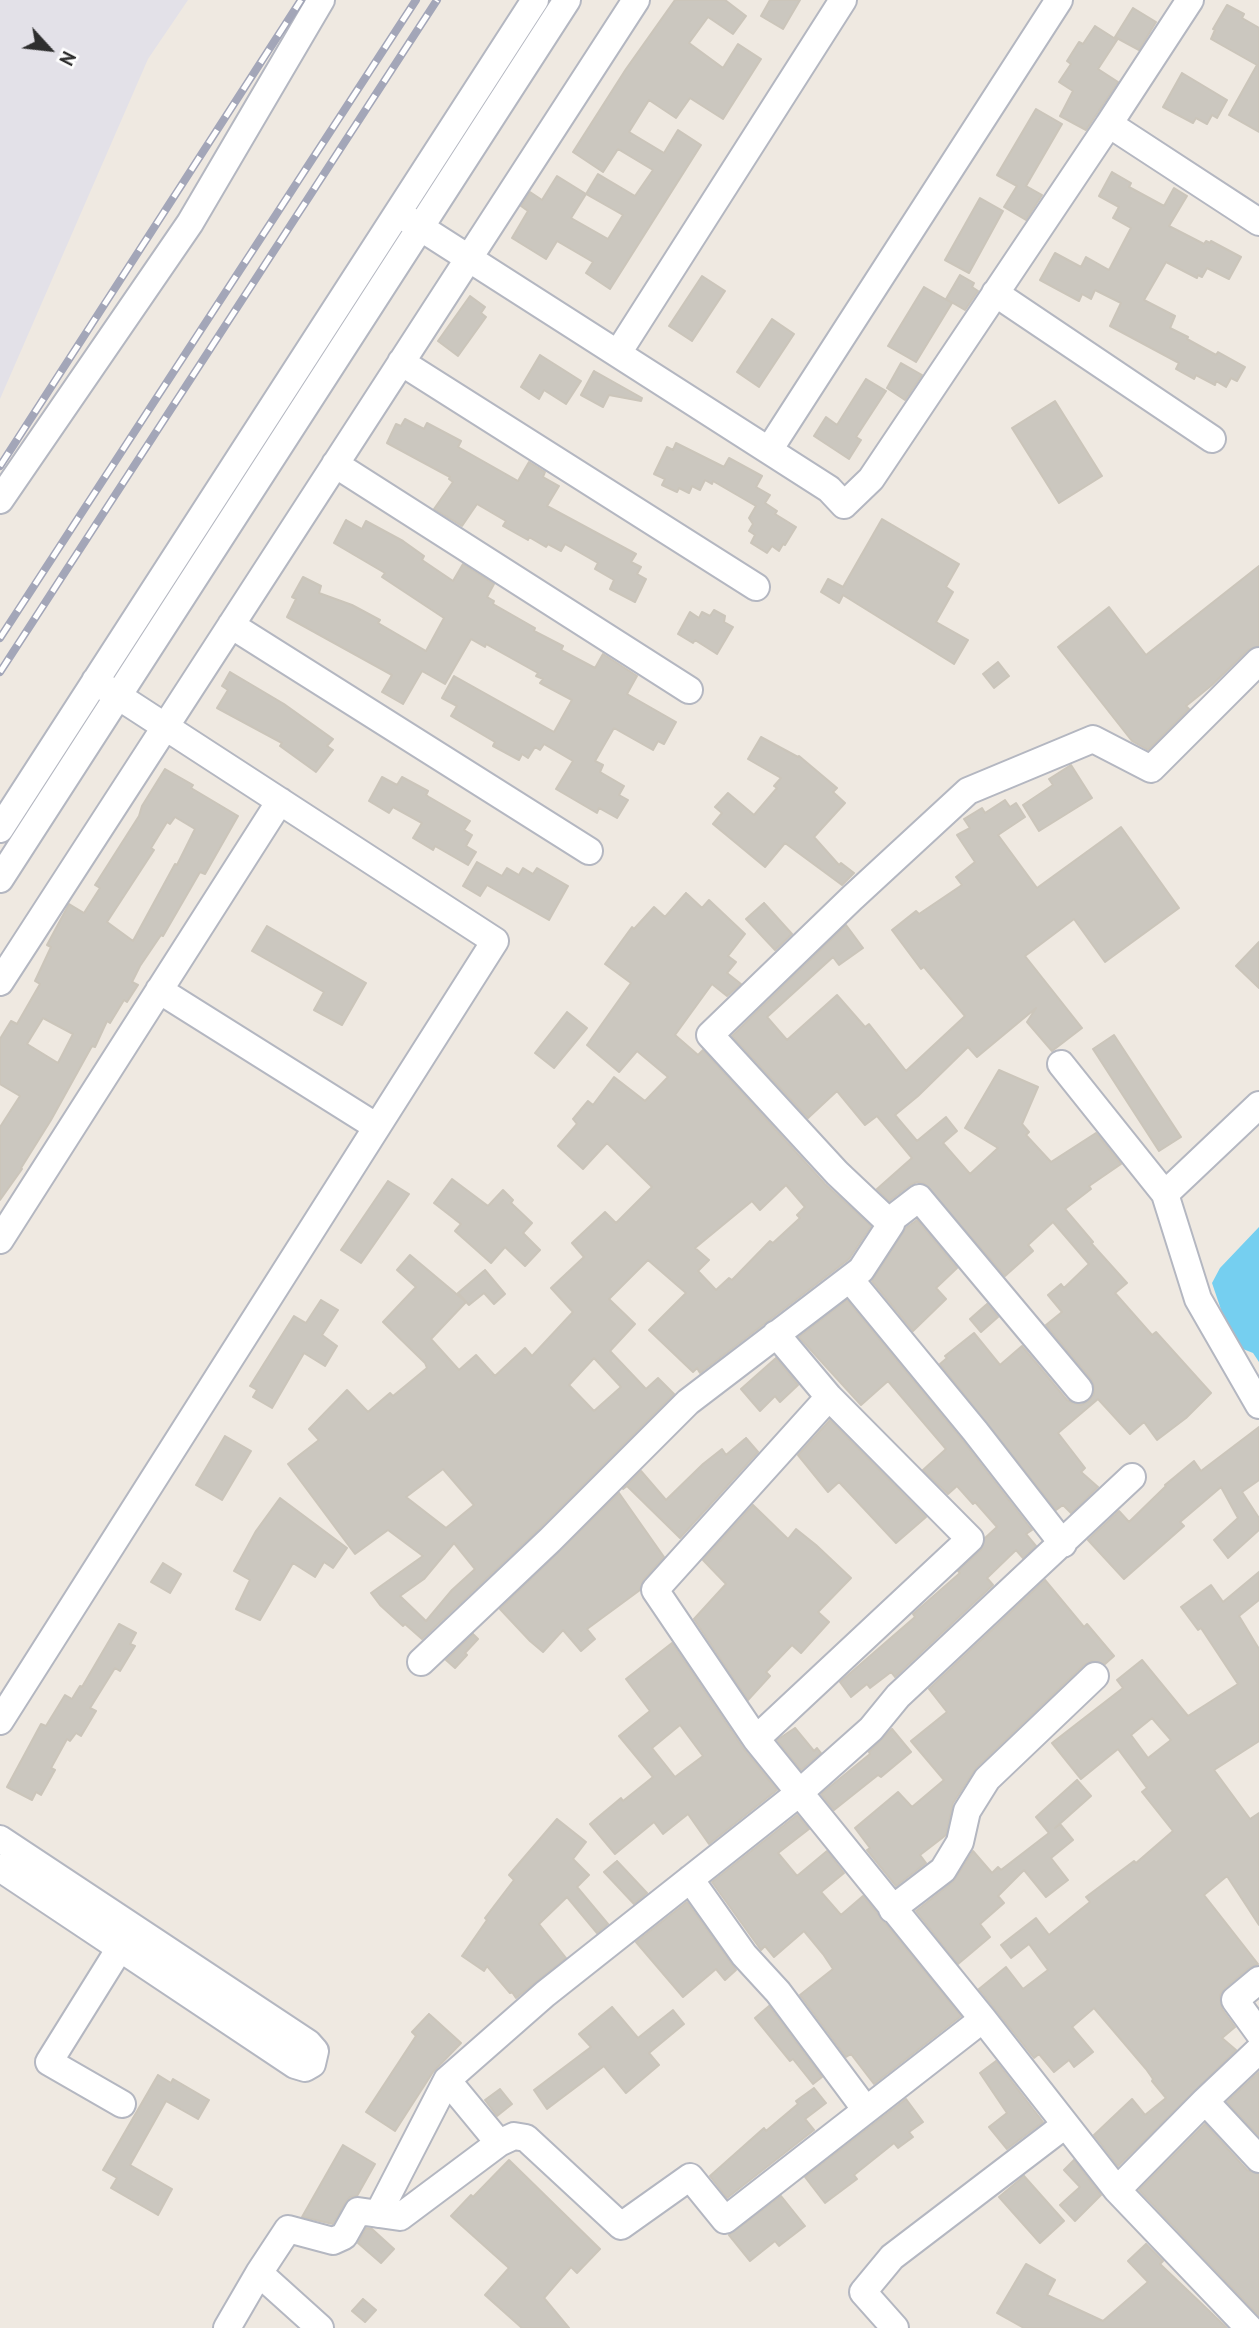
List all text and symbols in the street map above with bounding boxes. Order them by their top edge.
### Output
north arrow [14,14,84,84]
text: N [54,48,81,70]

